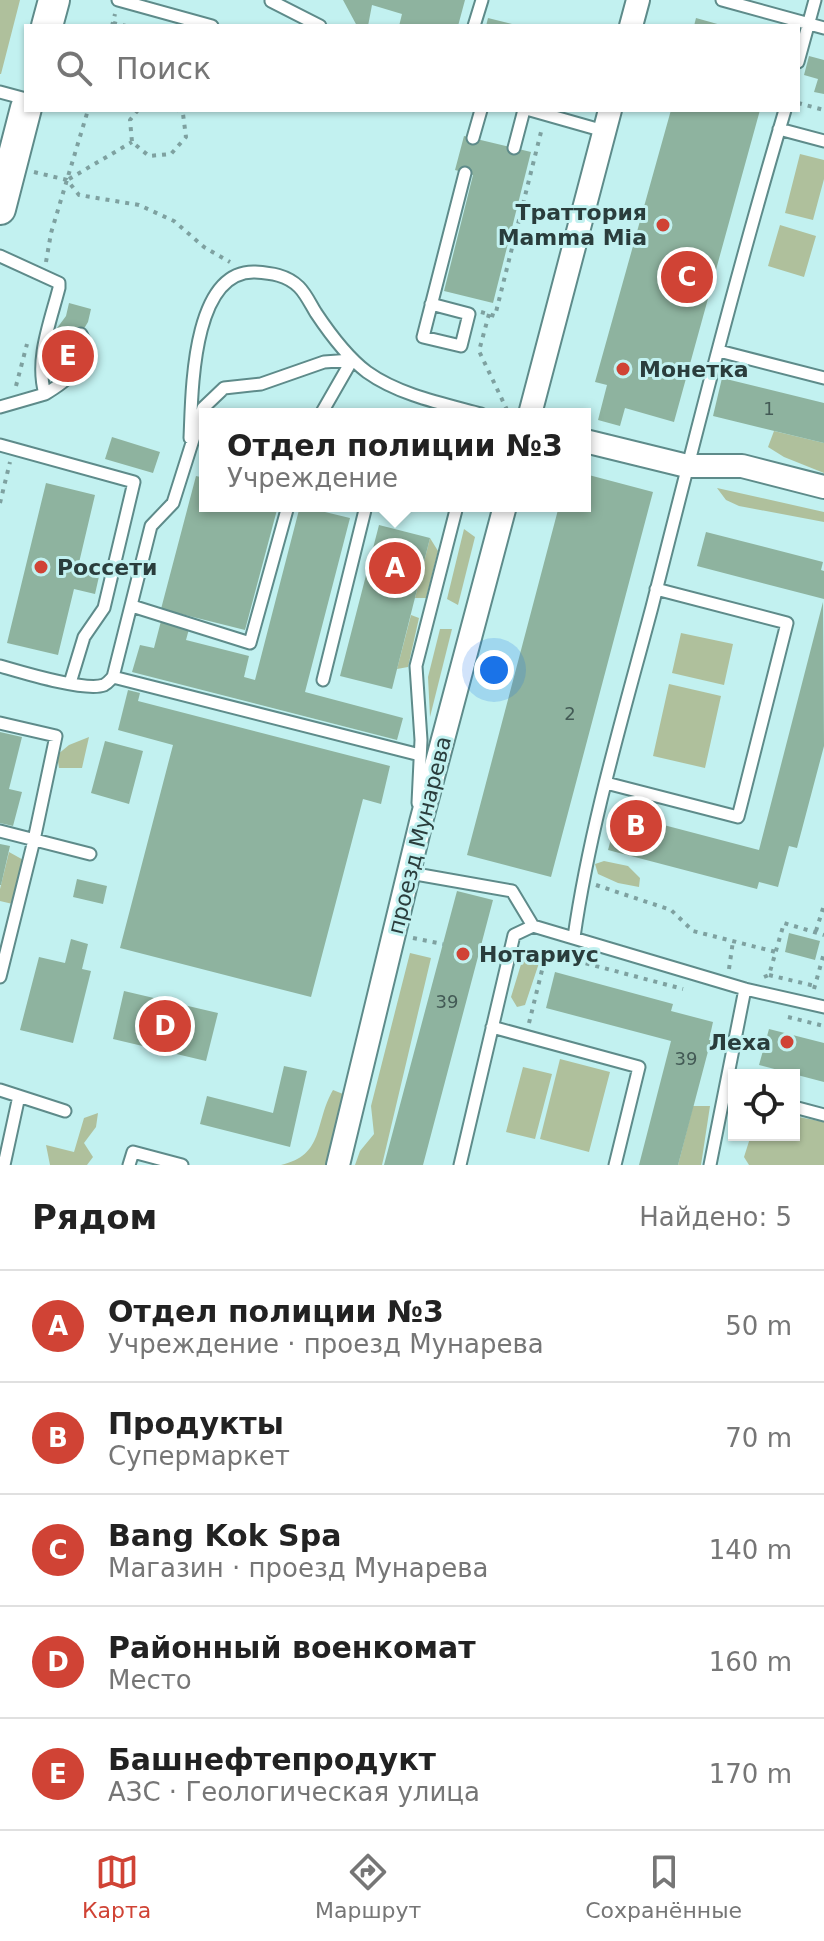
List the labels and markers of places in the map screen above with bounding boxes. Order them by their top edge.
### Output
place label: Траттория Mamma Mia [498,200,647,250]
marker: Траттория Mamma Mia [654,216,672,234]
pin: C [661,247,713,307]
pin: E [42,326,94,386]
place label: Монетка [639,357,749,382]
marker: Монетка [614,360,632,378]
pin: A [369,538,421,598]
place label: Россети [57,555,157,580]
marker: Россети [32,558,50,576]
pin: B [610,796,662,856]
place label: Нотариус [479,942,599,967]
marker: Нотариус [454,945,472,963]
pin: D [139,996,191,1056]
place label: Леха [709,1030,771,1055]
marker: Леха [778,1033,796,1051]

